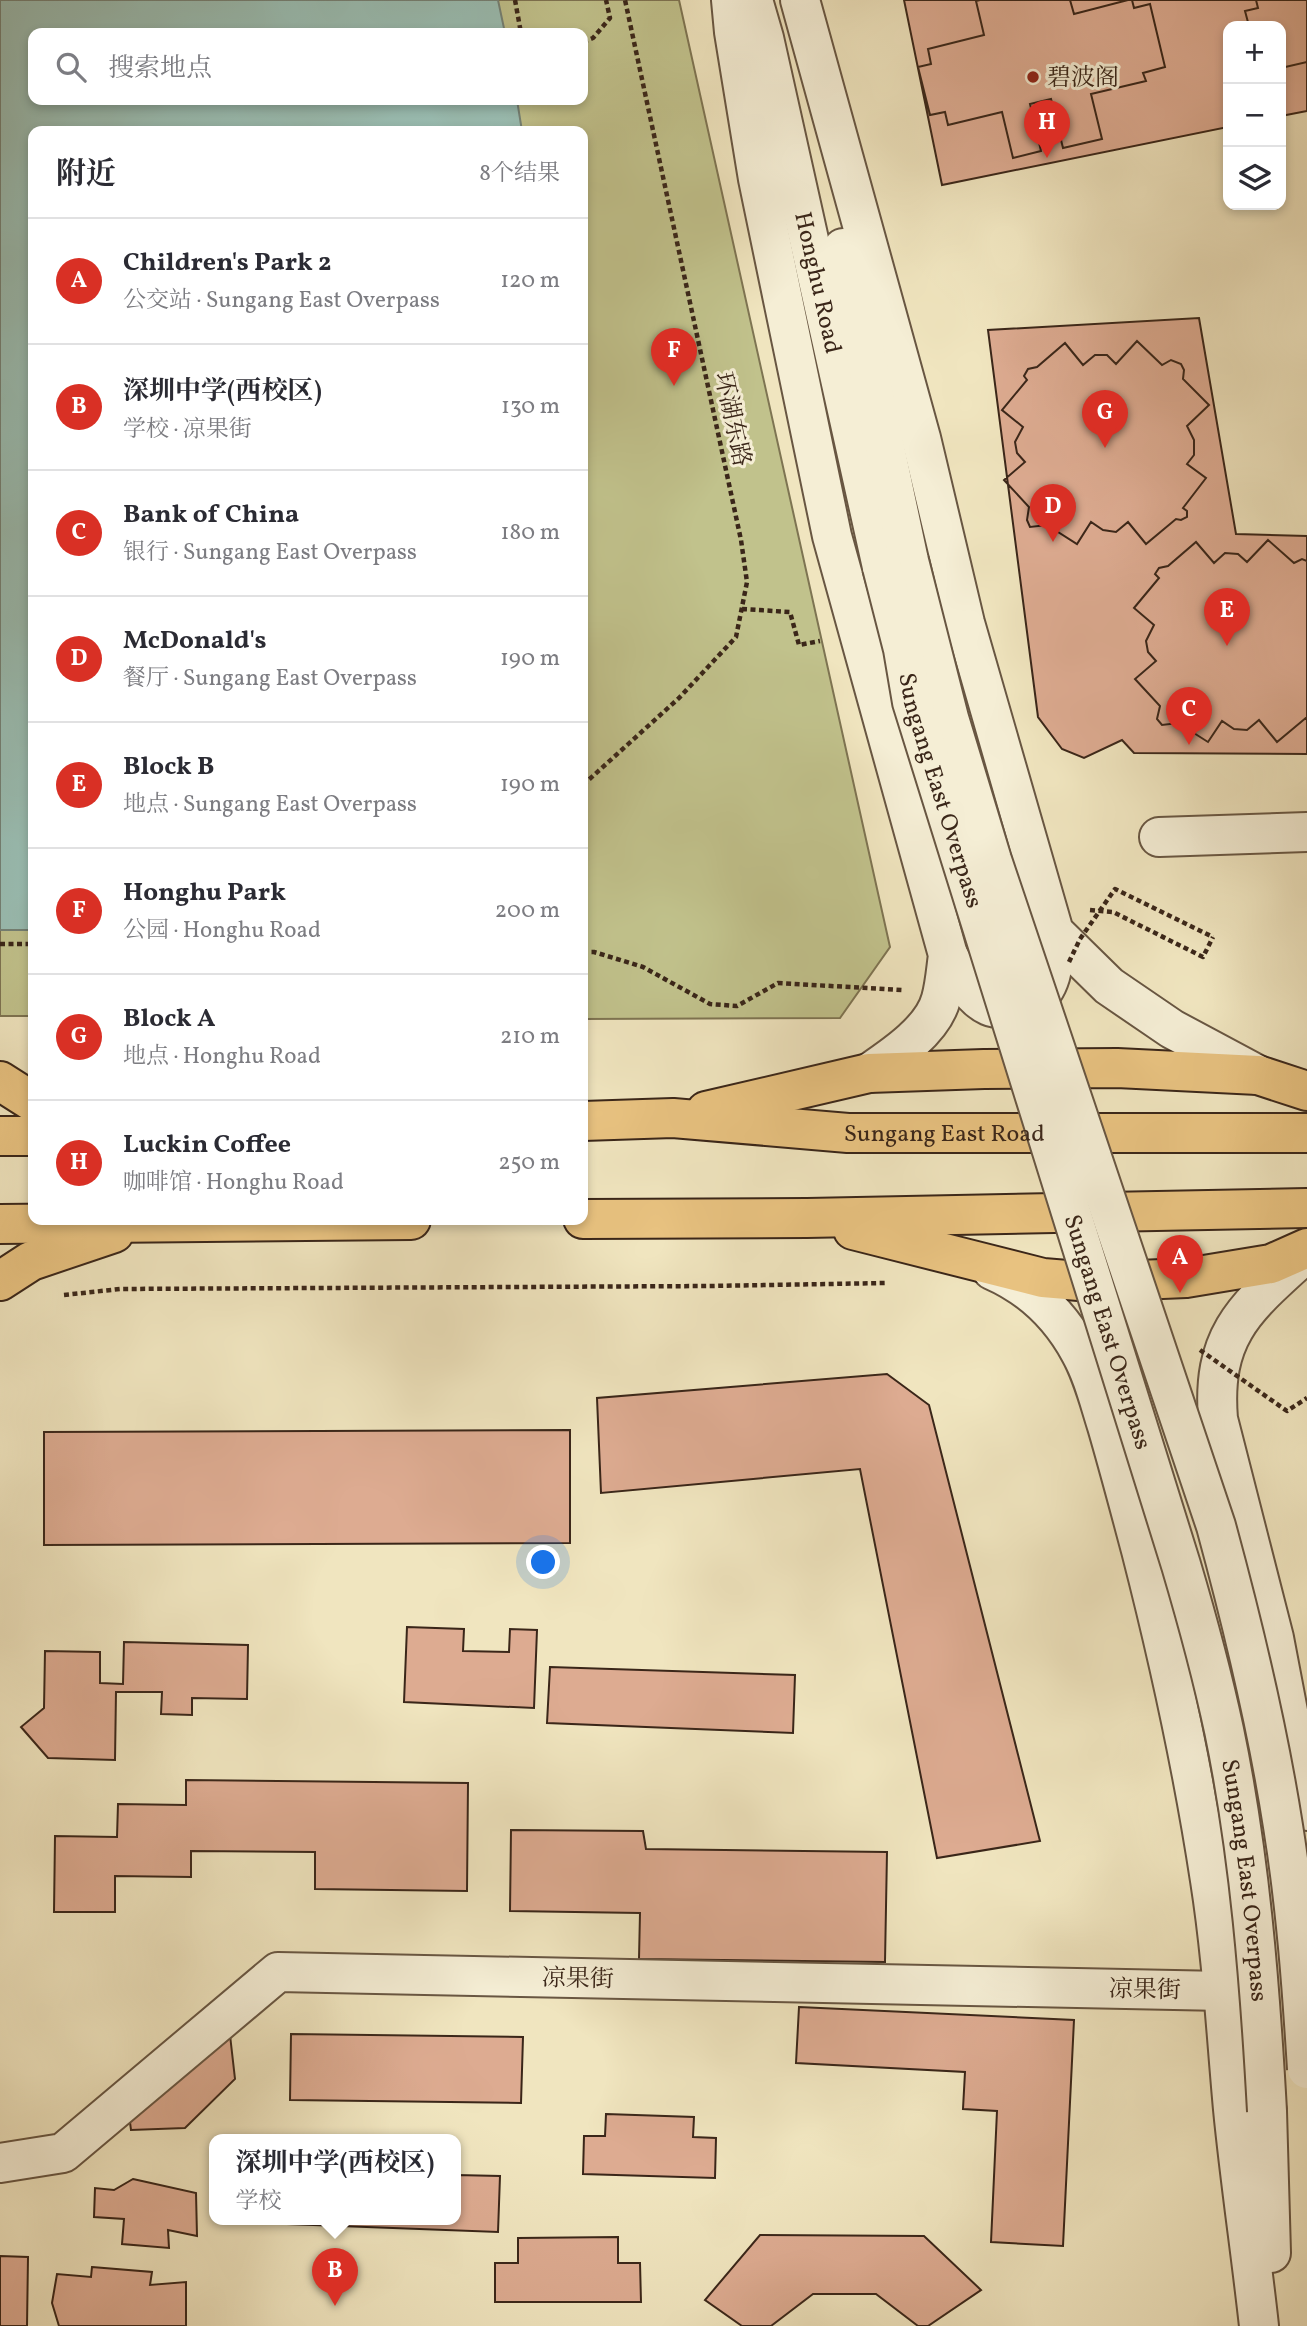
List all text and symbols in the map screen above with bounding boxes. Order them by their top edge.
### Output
map controls [1223,21,1286,210]
button: + [1223,21,1286,84]
search box [28,28,588,105]
icon: search [52,48,90,86]
text: 搜索地点 [108,51,212,87]
place label: 碧波阁 [1047,62,1119,96]
marker: 碧波阁 [1025,69,1041,85]
button: − [1223,84,1286,147]
pin: H [1024,100,1070,158]
button: layers [1223,147,1286,210]
text: 附近 [56,154,116,196]
text: 8个结果 [479,158,560,190]
street label: Honghu Road [784,209,849,357]
text: Children's Park 2 [123,245,332,281]
text: A [71,265,87,297]
text: 120 m [500,265,560,297]
text: 公交站 · Sungang East Overpass [123,285,440,317]
pin: F [651,328,697,386]
street label: 环湖东路 [704,369,758,470]
text: 深圳中学(西校区) [123,374,322,410]
pin: G [1082,390,1128,448]
text: B [71,391,87,423]
text: 130 m [501,391,560,423]
text: 学校 · 凉果街 [123,414,252,446]
pin: D [1030,484,1076,542]
text: Bank of China [123,497,299,533]
text: C [72,517,86,549]
text: 180 m [501,517,560,549]
text: 银行 · Sungang East Overpass [123,537,417,569]
pin: E [1204,588,1250,646]
text: McDonald's [123,623,266,659]
text: D [71,643,87,675]
text: 190 m [500,643,560,675]
text: 餐厅 · Sungang East Overpass [123,663,417,695]
street label: Sungang East Overpass [888,670,990,913]
pin: C [1166,687,1212,745]
text: Block B [123,749,214,785]
text: E [72,769,86,801]
text: 190 m [500,769,560,801]
text: 地点 · Sungang East Overpass [123,789,417,821]
text: Honghu Park [123,875,286,911]
text: F [72,895,86,927]
text: 200 m [495,895,560,927]
text: 公园 · Honghu Road [123,915,321,947]
text: Block A [123,1001,215,1037]
text: G [71,1021,87,1053]
text: 210 m [500,1021,560,1053]
text: 地点 · Honghu Road [123,1041,321,1073]
street label: Sungang East Road [844,1118,1045,1152]
text: Luckin Coffee [123,1127,291,1163]
text: H [70,1147,88,1179]
text: 250 m [498,1147,560,1179]
text: 咖啡馆 · Honghu Road [123,1167,344,1199]
street label: Sungang East Overpass [1054,1211,1159,1454]
pin: A [1157,1235,1203,1293]
your location [526,1545,560,1579]
street label: Sungang East Overpass [1211,1757,1275,2003]
street label: 凉果街 [542,1962,614,1998]
street label: 凉果街 [1109,1973,1181,2009]
popup [209,2134,461,2225]
text: 深圳中学(西校区) [236,2146,434,2182]
text: 学校 [236,2186,282,2218]
pin: B [312,2248,358,2306]

